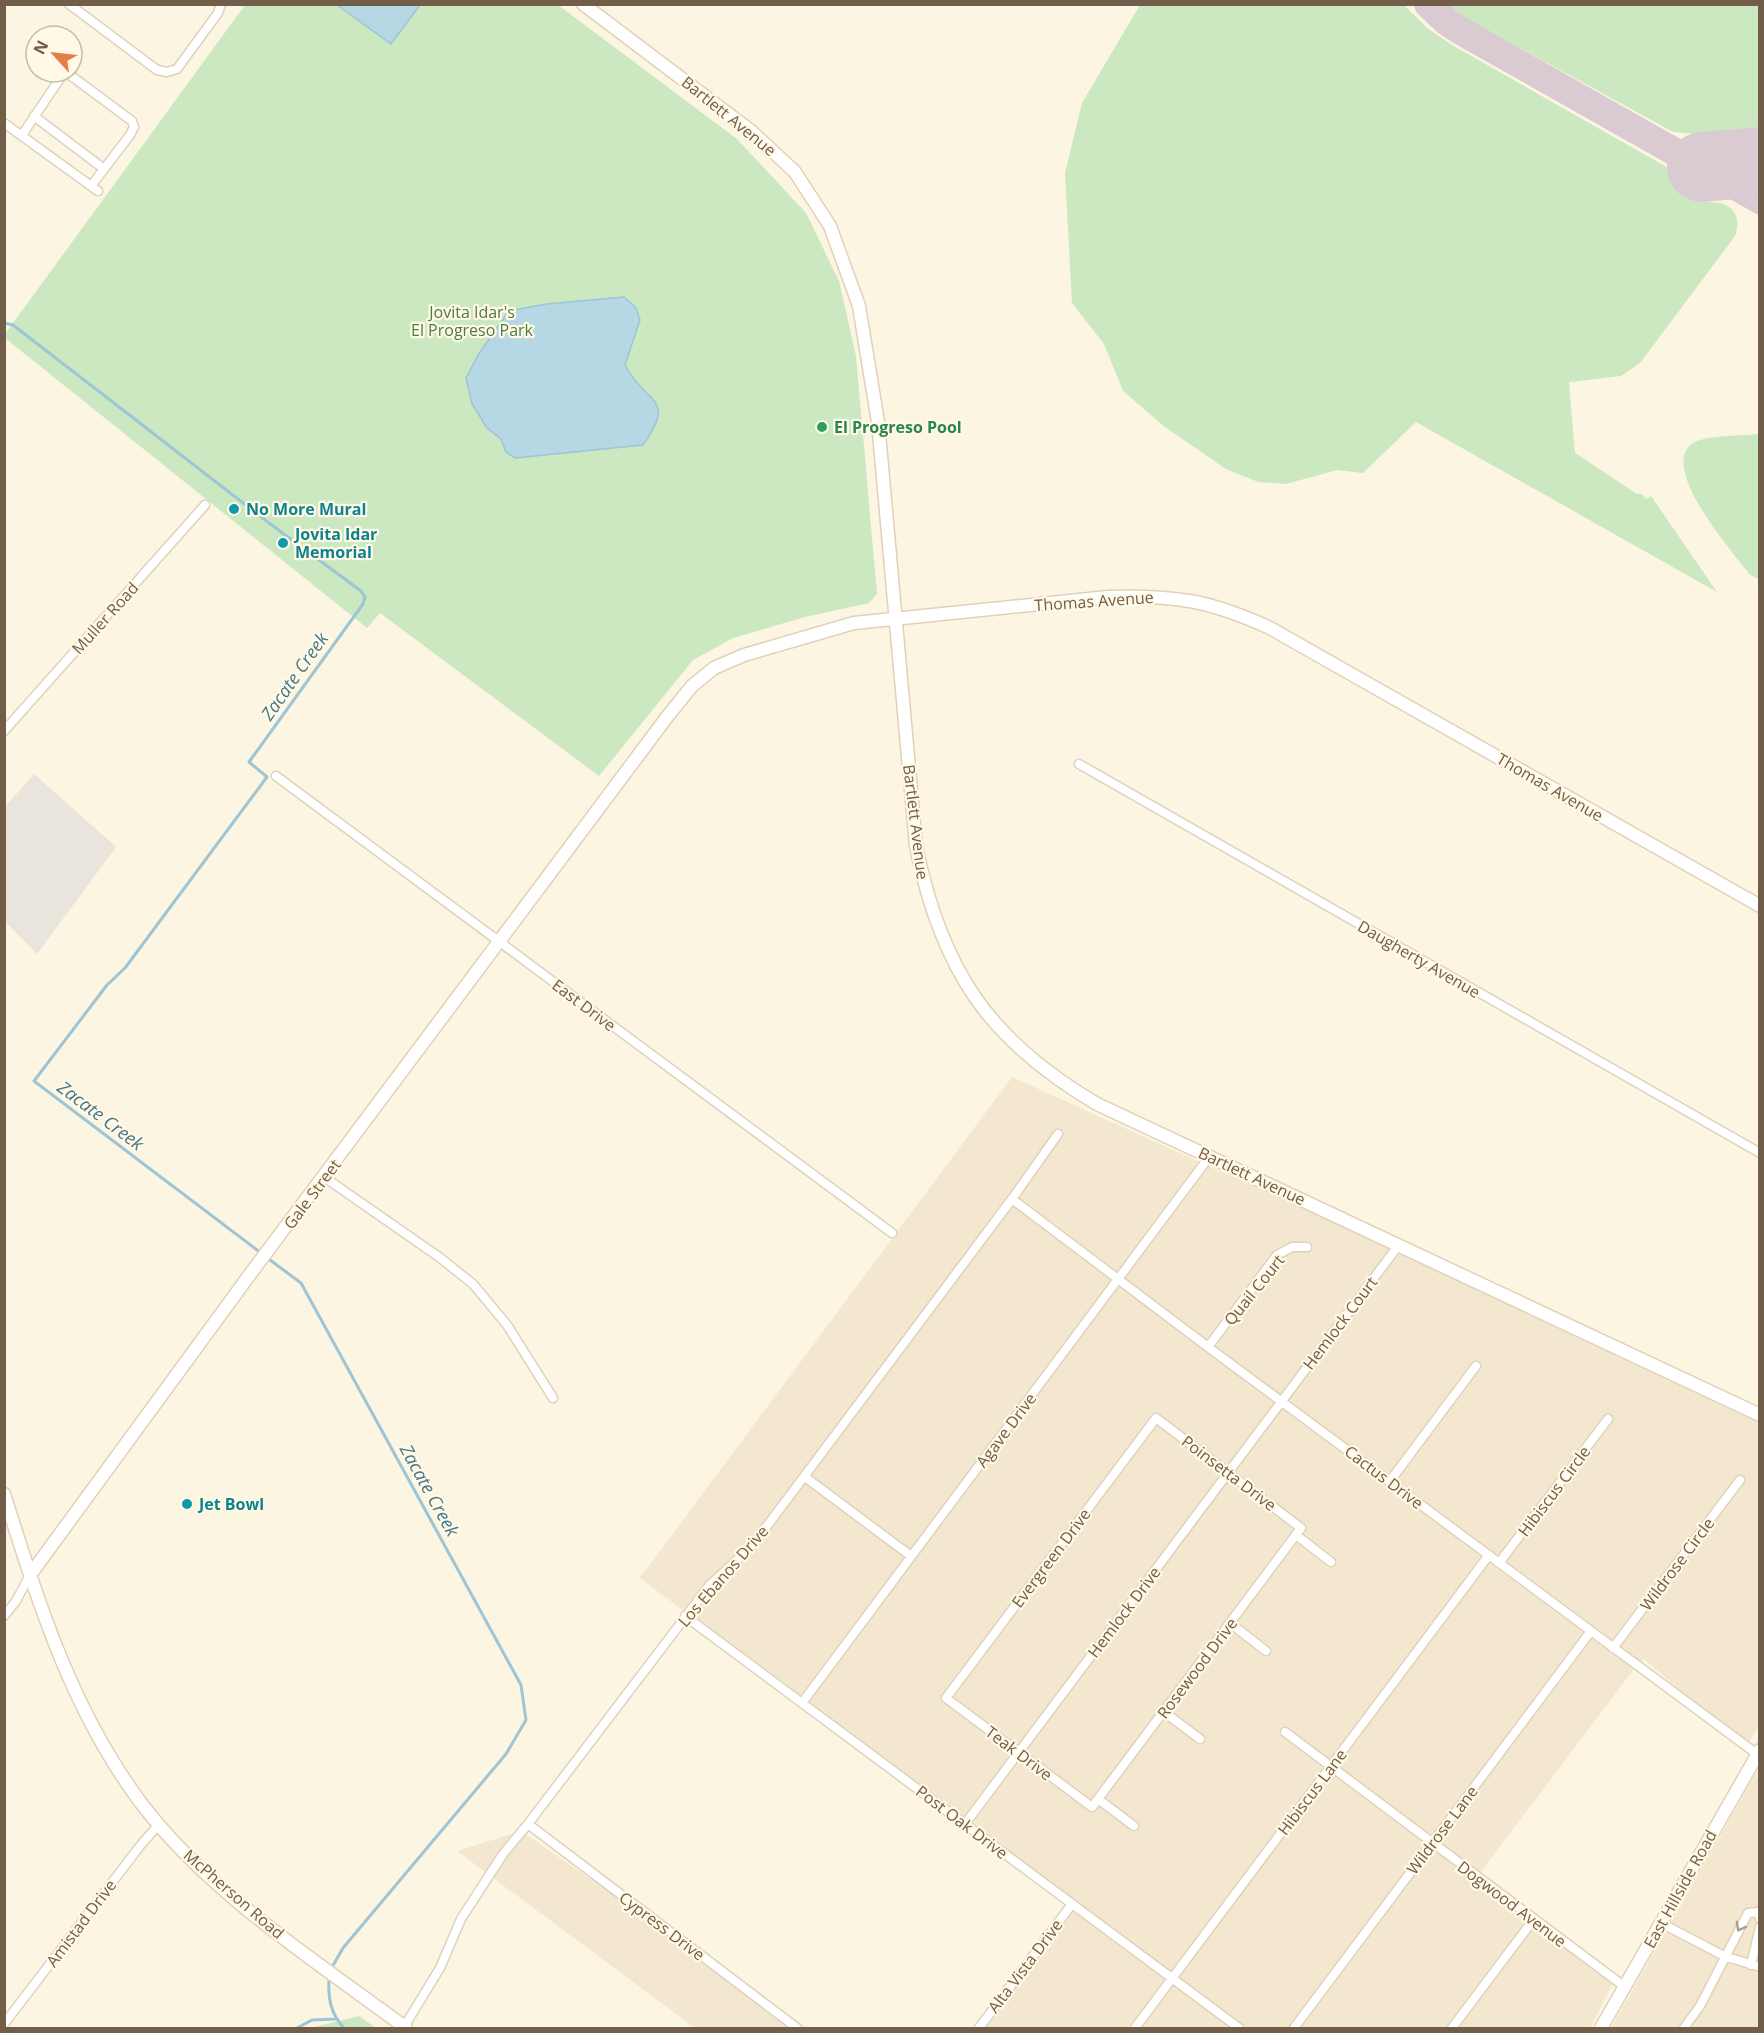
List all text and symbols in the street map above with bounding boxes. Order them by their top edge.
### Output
north arrow [24,24,84,84]
text: N [28,36,53,58]
street label: Bartlett Avenue [677,71,781,161]
park label: Jovita Idar's El Progreso Park [411,301,534,341]
place label: El Progreso Pool [834,416,962,438]
marker: El Progreso Pool [815,420,829,434]
place label: No More Mural [246,498,366,520]
marker: No More Mural [227,502,241,516]
place label: Jovita Idar Memorial [293,523,377,563]
marker: Jovita Idar Memorial [276,536,290,550]
street label: Muller Road [67,577,143,659]
street label: Thomas Avenue [1034,586,1154,616]
water label: Zacate Creek [254,626,334,726]
street label: Thomas Avenue [1493,748,1607,826]
street label: Bartlett Avenue [898,763,934,881]
street label: Daugherty Avenue [1354,915,1484,1003]
street label: East Drive [548,974,620,1036]
water label: Zacate Creek [52,1074,150,1156]
street label: Bartlett Avenue [1195,1142,1309,1210]
street label: Gale Street [278,1154,346,1234]
street label: Quail Court [1219,1250,1290,1330]
street label: Hemlock Court [1298,1272,1382,1374]
street label: Agave Drive [971,1388,1041,1472]
street label: Poinsetta Drive [1177,1430,1281,1516]
water label: Zacate Creek [394,1439,466,1542]
street label: Cactus Drive [1340,1440,1428,1514]
street label: Hibiscus Circle [1513,1441,1595,1541]
place label: Jet Bowl [197,1493,264,1515]
marker: Jet Bowl [180,1497,194,1511]
street label: Evergreen Drive [1006,1504,1096,1612]
street label: Wildrose Circle [1635,1513,1719,1615]
street label: Los Ebanos Drive [673,1521,773,1631]
street label: Hemlock Drive [1083,1562,1165,1662]
street label: Rosewood Drive [1152,1613,1242,1723]
street label: Teak Drive [981,1721,1057,1785]
street label: Hibiscus Lane [1272,1744,1352,1840]
street label: Post Oak Drive [912,1780,1012,1864]
street label: Wildrose Lane [1401,1781,1483,1879]
street label: East Hillside Road [1638,1826,1722,1952]
street label: McPherson Road [179,1844,289,1944]
street label: Dogwood Avenue [1453,1856,1571,1952]
street label: Amistad Drive [41,1875,121,1971]
street label: Cypress Drive [615,1887,709,1965]
street label: Alta Vista Drive [983,1915,1068,2017]
one-way arrow [1736,1921,1747,1931]

